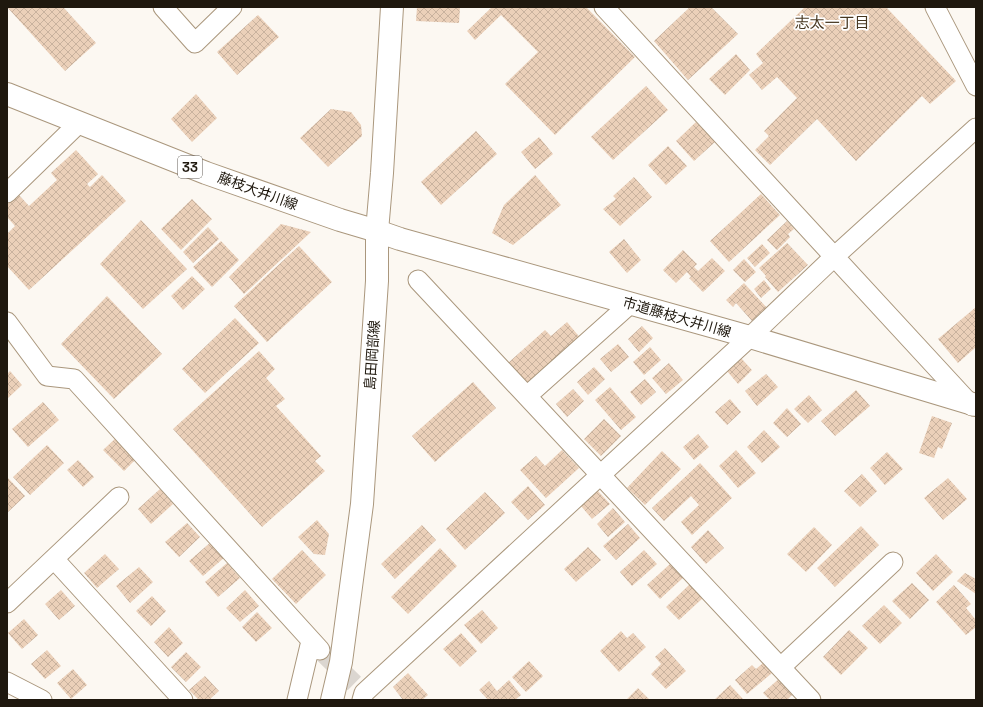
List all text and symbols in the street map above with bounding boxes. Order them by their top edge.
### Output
district label: 志太一丁目 [794,13,870,32]
road number: 33 [178,156,202,178]
street label: 藤枝大井川線 [215,168,301,214]
street label: 市道藤枝大井川線 [621,293,733,341]
street label: 島田岡部線 [361,319,383,391]

